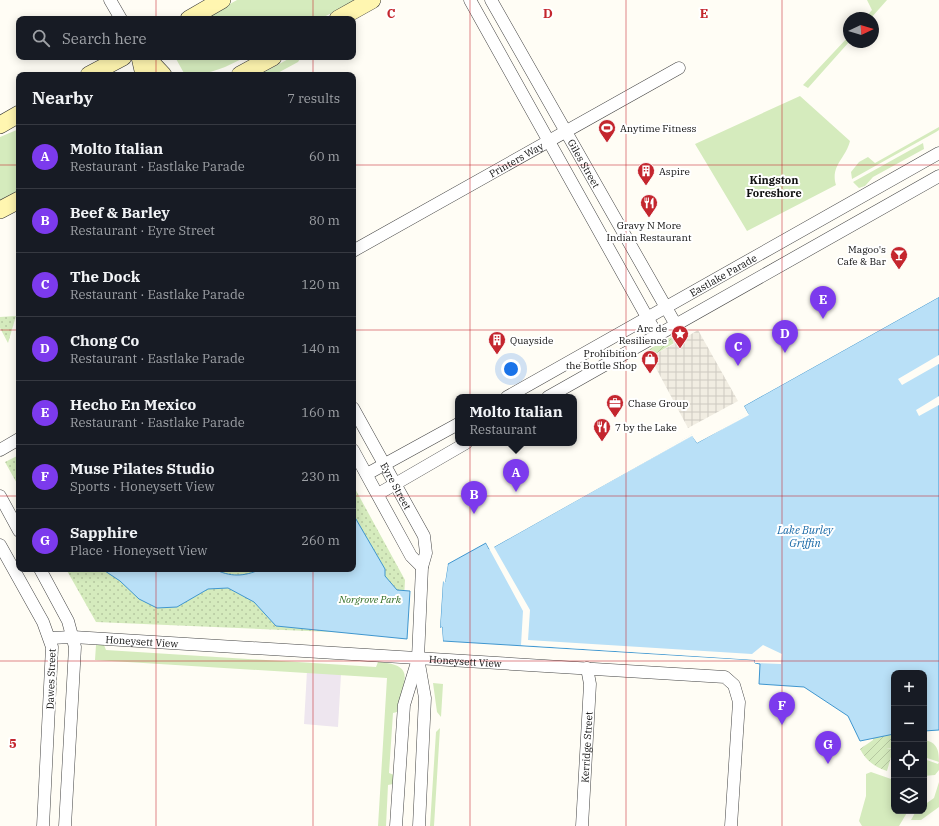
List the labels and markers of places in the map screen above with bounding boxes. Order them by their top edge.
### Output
sports icon: Anytime Fitness [597,118,617,143]
place label: Anytime Fitness [620,122,697,135]
building icon: Aspire [636,161,656,186]
place label: Aspire [659,165,690,178]
restaurant icon: Gravy N More Indian Restaurant [639,193,659,218]
place label: Gravy N More Indian Restaurant [607,219,692,244]
place label: Magoo's Cafe & Bar [837,243,887,268]
bar icon: Magoo's Cafe & Bar [889,245,909,270]
pin: E [810,286,836,319]
pin: D [772,320,798,353]
place label: Arc de Resilience [619,322,667,347]
place icon: Arc de Resilience [670,324,690,349]
building icon: Quayside [487,330,507,355]
pin: C [725,333,751,366]
place label: Quayside [510,334,553,347]
place label: Prohibition the Bottle Shop [566,347,638,372]
shop icon: Prohibition the Bottle Shop [640,349,660,374]
office icon: Chase Group [605,393,625,418]
place label: Chase Group [628,397,688,410]
restaurant icon: 7 by the Lake [592,417,612,442]
place label: 7 by the Lake [615,421,677,434]
pin: A [503,459,529,492]
pin: B [461,481,487,514]
pin: F [769,692,795,725]
pin: G [815,731,841,764]

